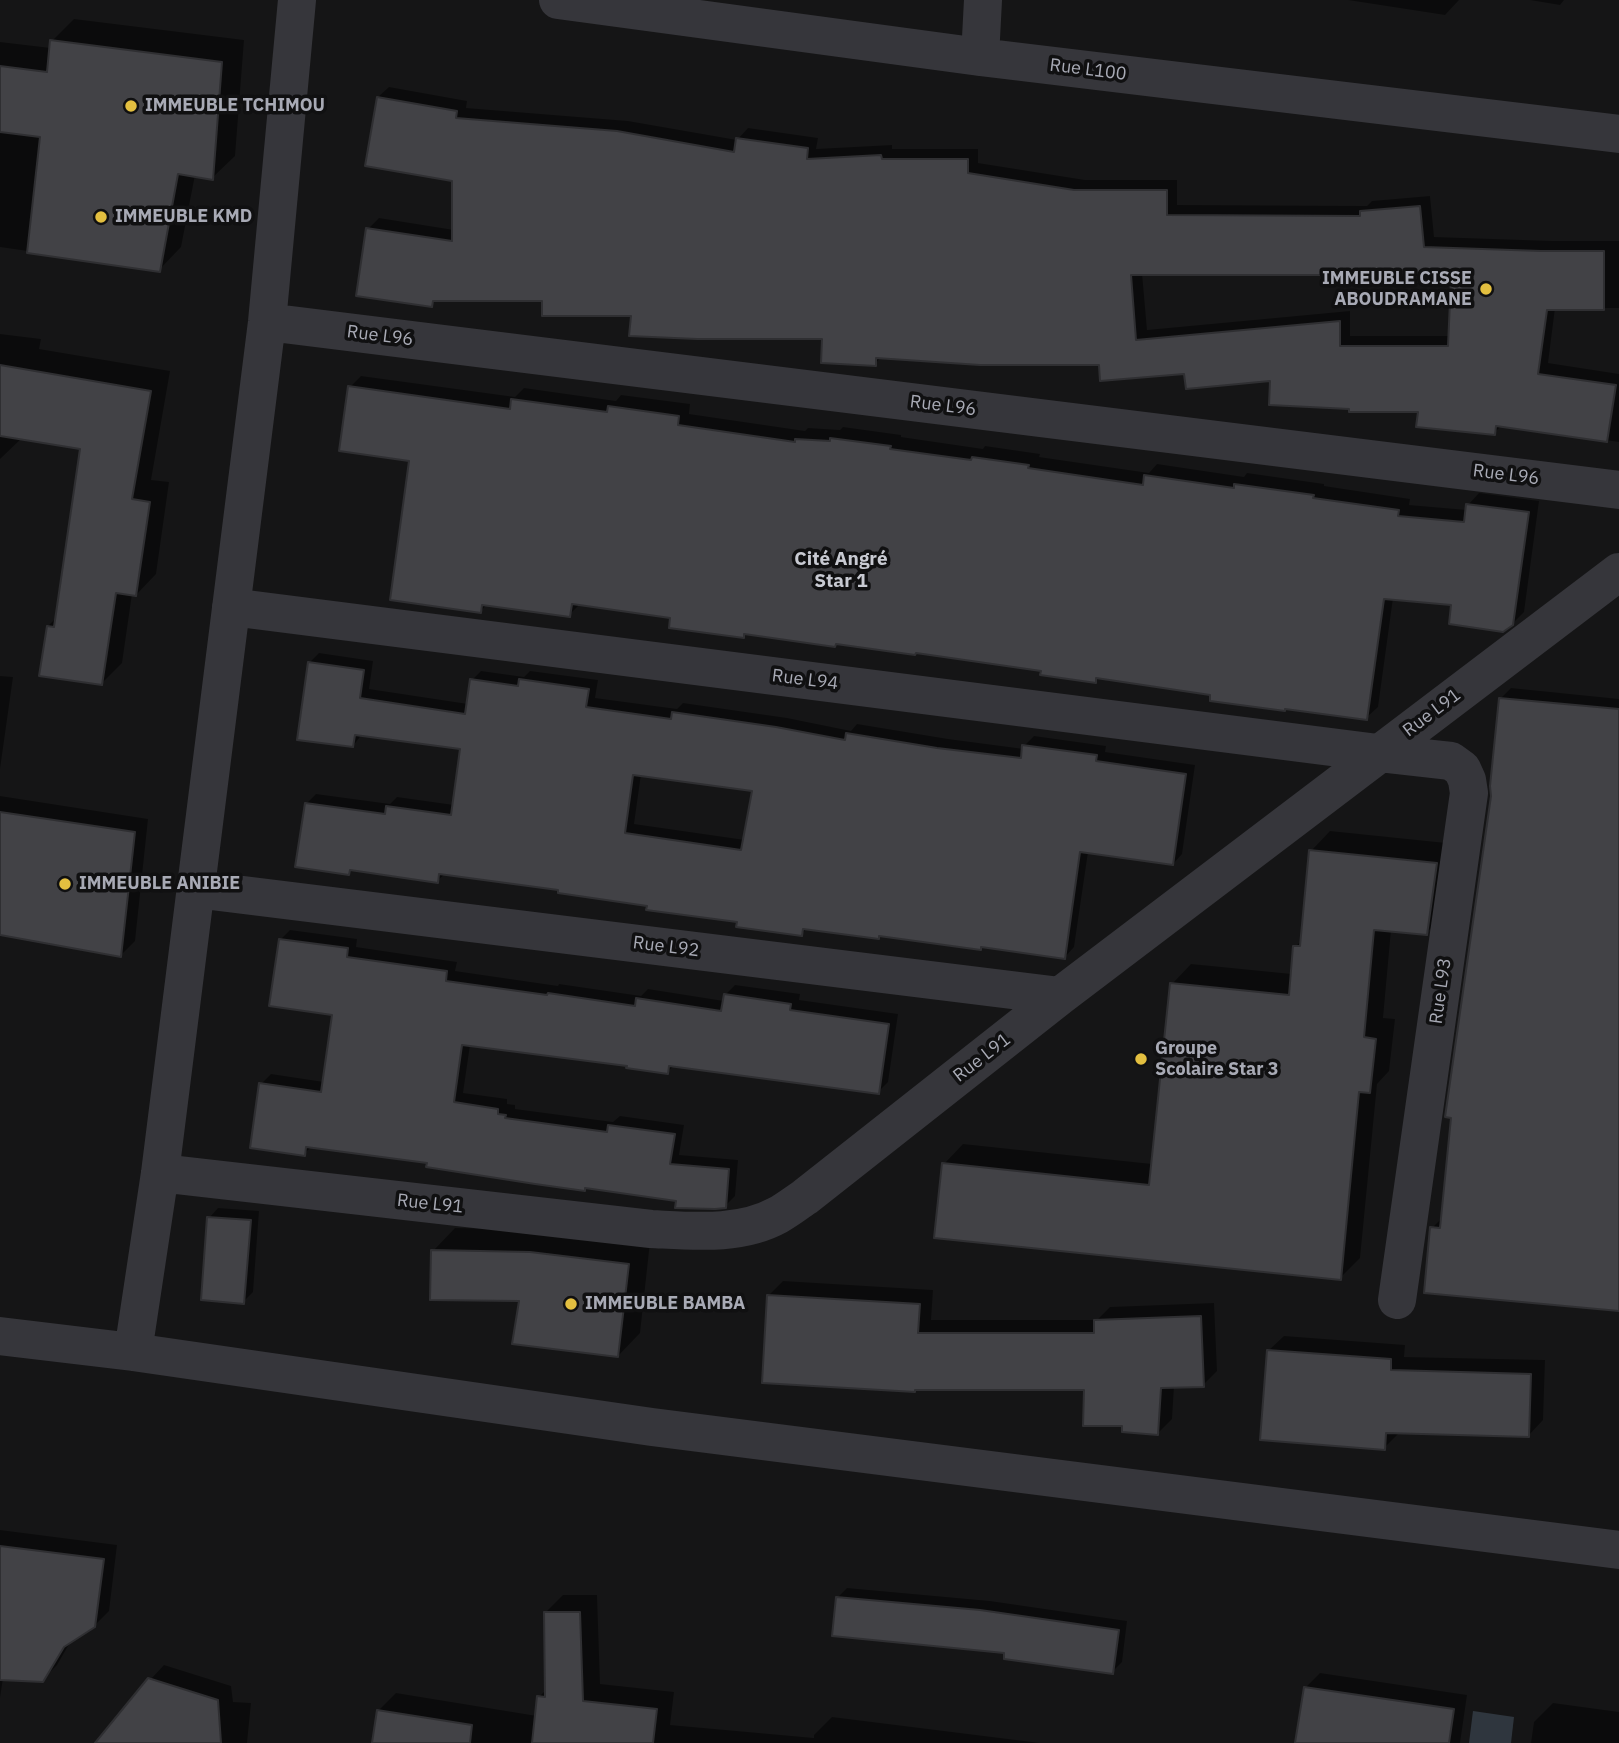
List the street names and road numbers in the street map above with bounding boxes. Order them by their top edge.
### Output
street label: Rue L100 [1048,55,1128,85]
street label: Rue L96 [346,321,414,351]
street label: Rue L96 [909,391,977,421]
street label: Rue L96 [1472,460,1540,490]
street label: Rue L94 [771,665,839,695]
street label: Rue L91 [1399,684,1465,742]
street label: Rue L92 [632,932,700,962]
street label: Rue L93 [1426,957,1456,1025]
street label: Rue L91 [949,1029,1015,1087]
street label: Rue L91 [396,1190,464,1218]

